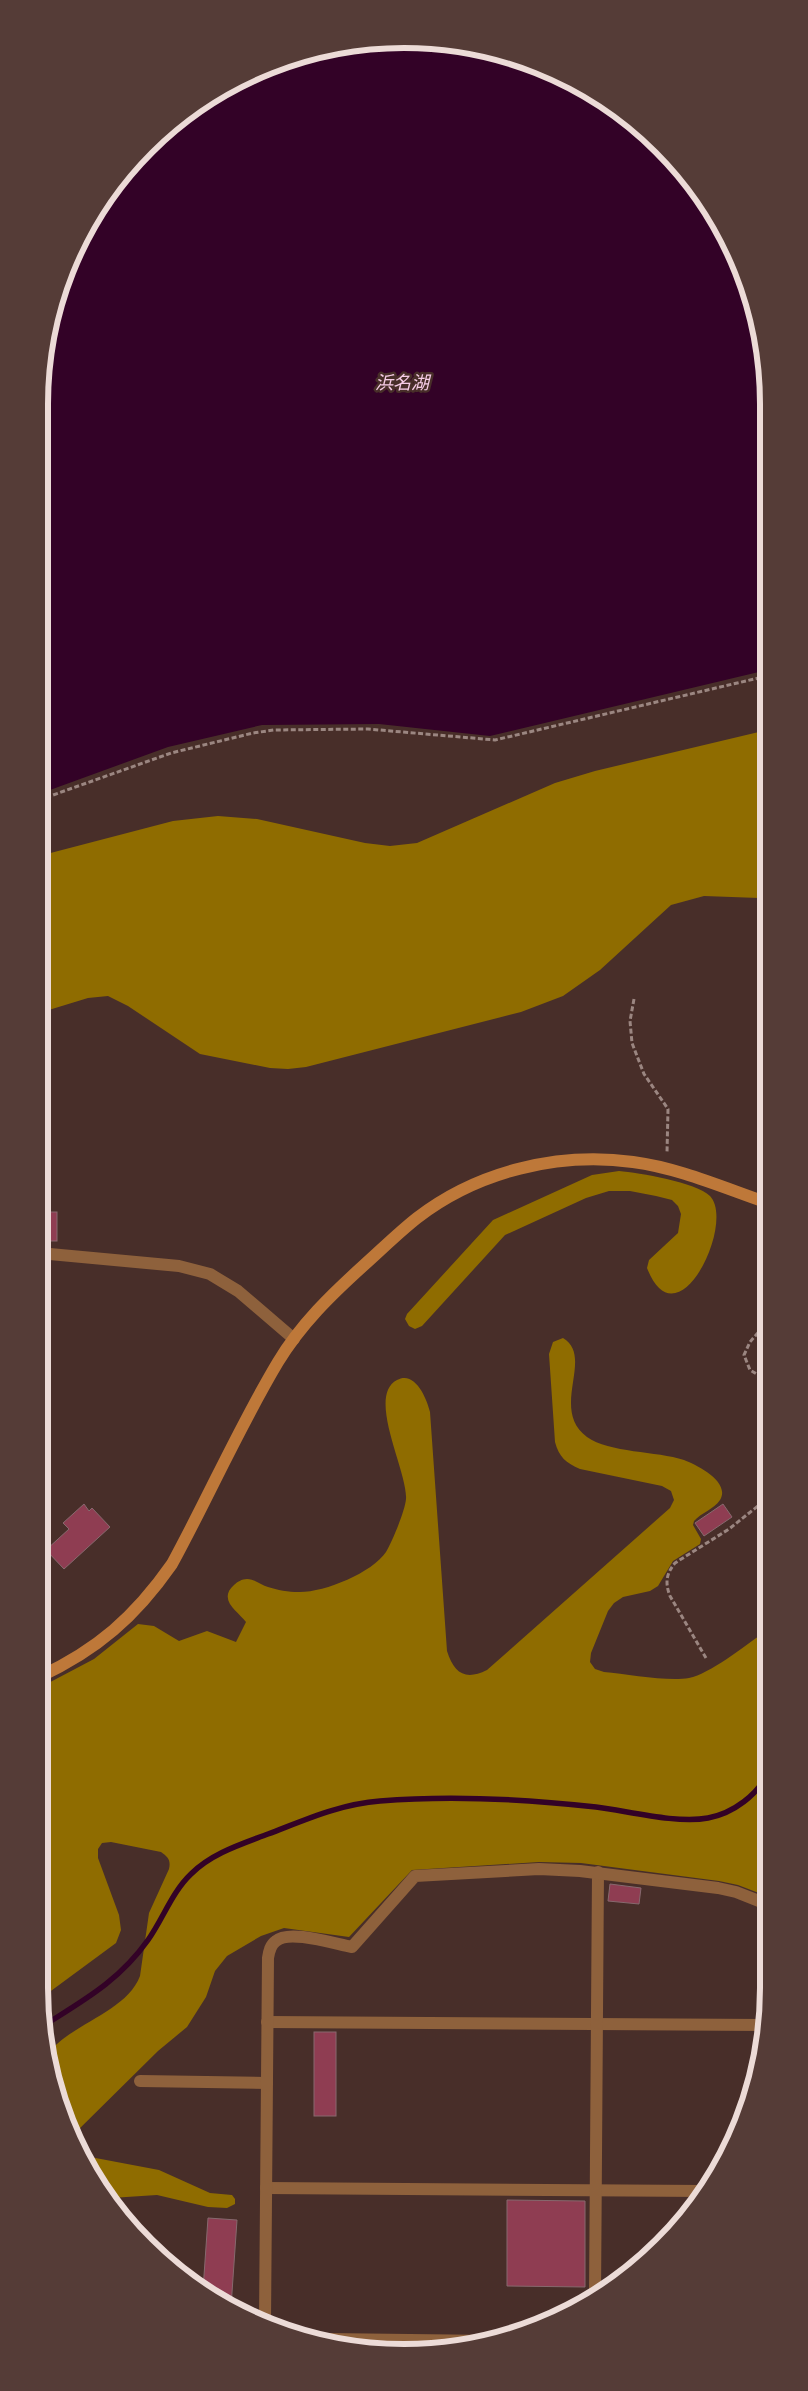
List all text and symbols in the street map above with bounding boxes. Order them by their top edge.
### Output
water label: 浜名湖 [375,370,432,394]

